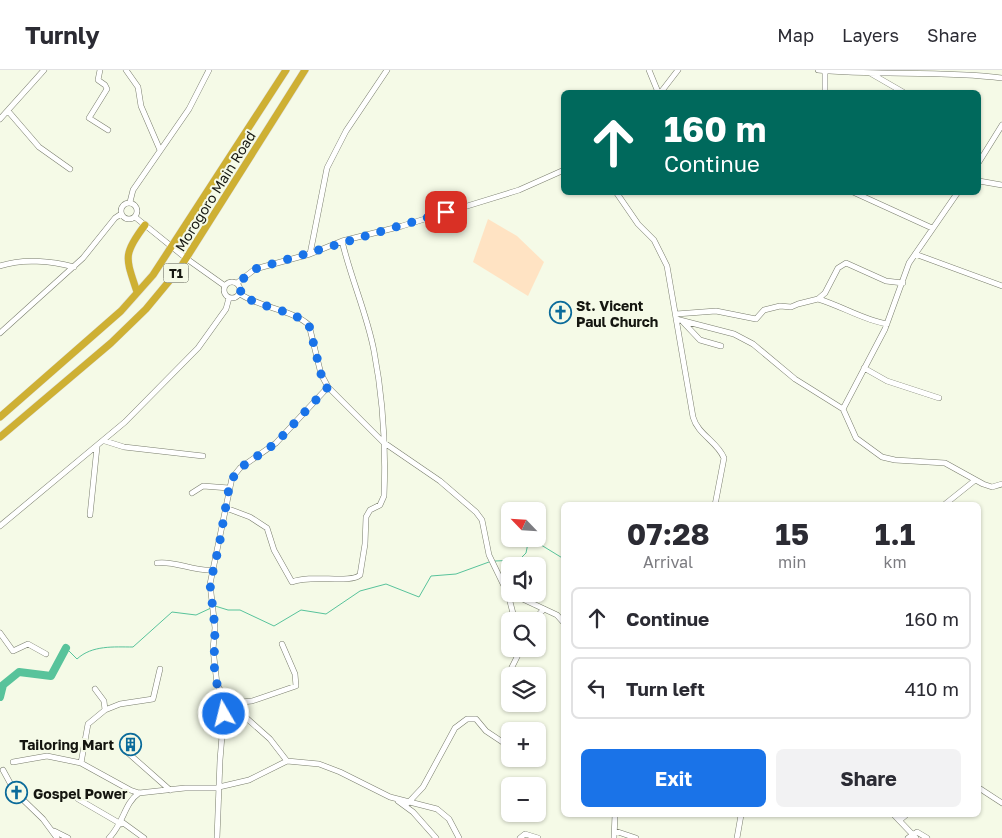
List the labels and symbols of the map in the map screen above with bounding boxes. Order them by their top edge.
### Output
street label: Morogoro Main Road [171,128,259,254]
pin [425,191,467,233]
road number: T1 [164,264,188,282]
place label: St. Vicent Paul Church [576,297,658,330]
church icon: St. Vicent Paul Church [548,301,572,325]
north arrow [501,502,546,548]
position arrow [197,687,249,739]
building icon: Tailoring Mart [118,732,142,756]
place label: Tailoring Mart [19,736,114,753]
church icon: Gospel Power [5,781,29,805]
place label: Gospel Power [33,785,128,802]

